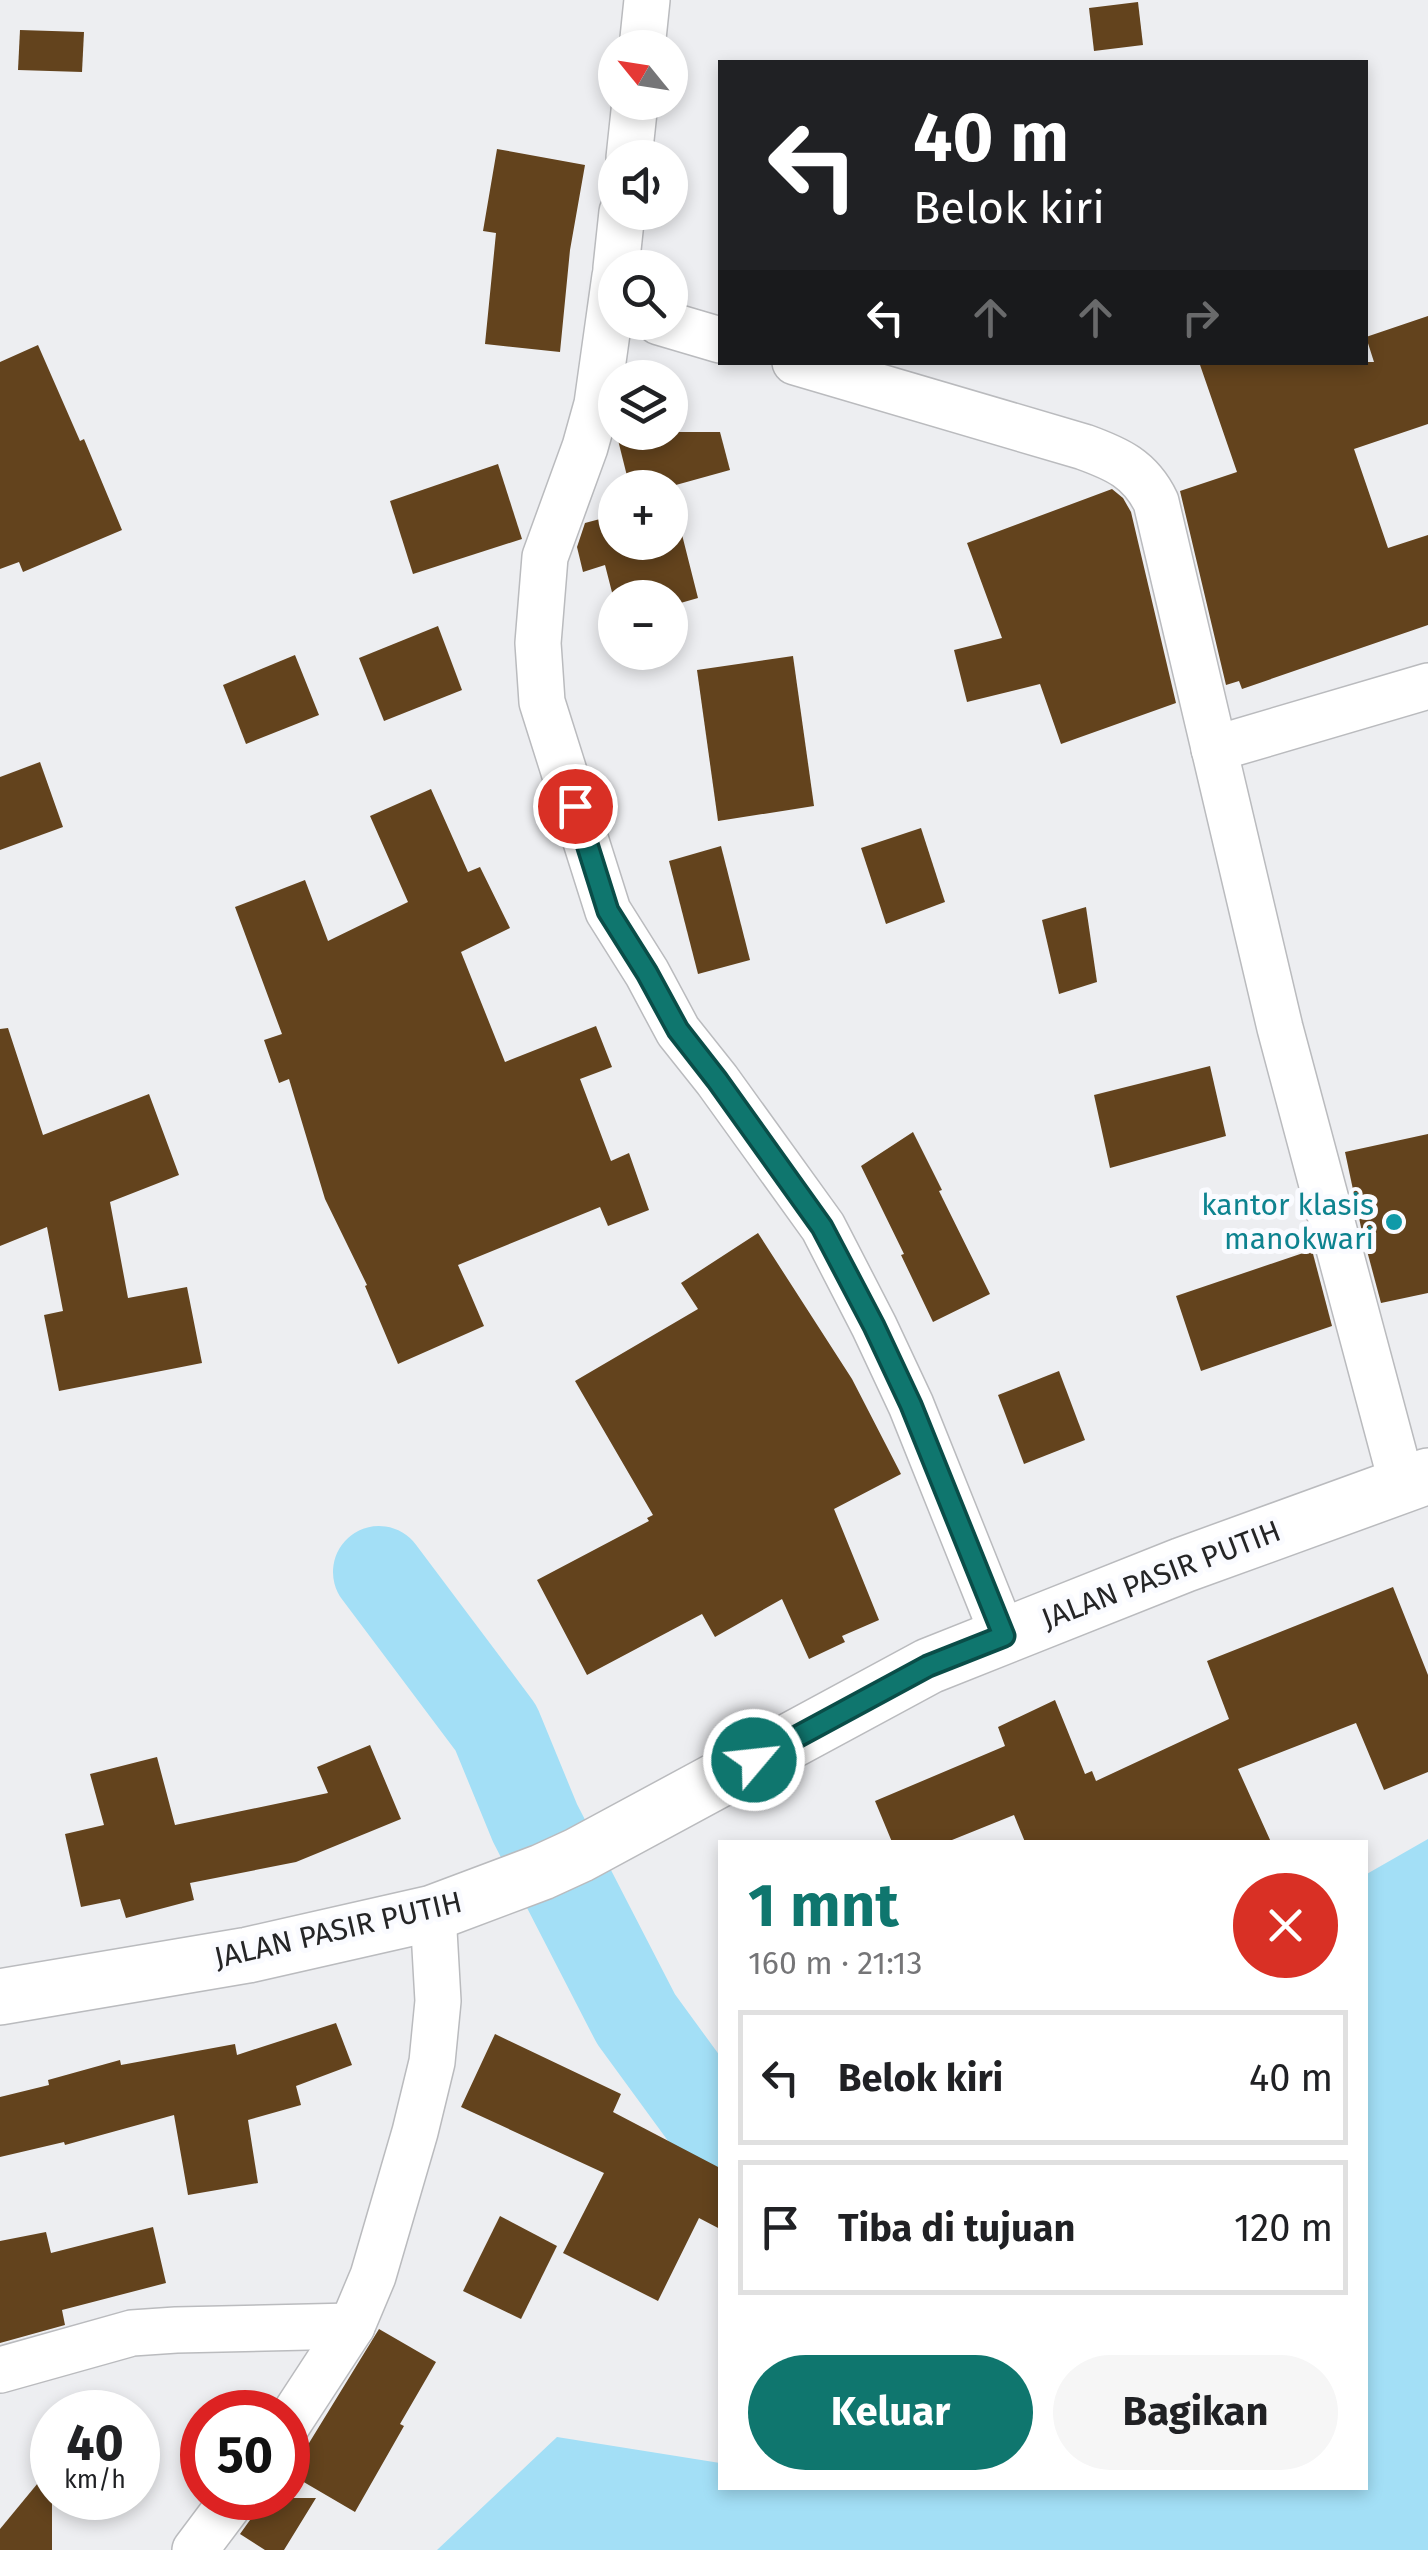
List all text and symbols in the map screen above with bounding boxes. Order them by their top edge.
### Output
north arrow [598,30,688,120]
map controls [598,30,688,670]
text: 40 m [913,96,1069,180]
icon: left [748,100,878,230]
button: sound [598,140,688,230]
text: Belok kiri [913,181,1105,235]
button: search [598,250,688,340]
icon: left [858,290,913,345]
icon: ahead [963,290,1018,345]
icon: ahead [1068,290,1123,345]
icon: right [1173,290,1228,345]
button: layers [598,360,688,450]
button: + [598,470,688,560]
button: − [598,580,688,670]
pin [533,764,618,849]
icon: arrive [548,779,603,834]
place label: kantor klasis manokwari [1201,1187,1374,1257]
marker: kantor klasis manokwari [1383,1211,1405,1233]
street label: JALAN PASIR PUTIH [1036,1513,1286,1637]
position arrow [702,1708,806,1812]
text: 1 mnt [748,1870,899,1942]
button: close [1233,1873,1338,1978]
street label: JALAN PASIR PUTIH [211,1884,465,1976]
text: 160 m · 21:13 [748,1944,922,1982]
icon: left [753,2050,808,2105]
text: Belok kiri [838,2055,1003,2101]
text: 40 m [1249,2055,1333,2101]
icon: arrive [753,2200,808,2255]
text: Tiba di tujuan [838,2205,1075,2251]
text: 120 m [1234,2205,1333,2251]
button: Keluar [748,2355,1033,2470]
button: Bagikan [1053,2355,1338,2470]
speed limit sign: 50 [180,2390,310,2520]
text: 40 [66,2413,124,2473]
text: km/h [64,2465,126,2495]

